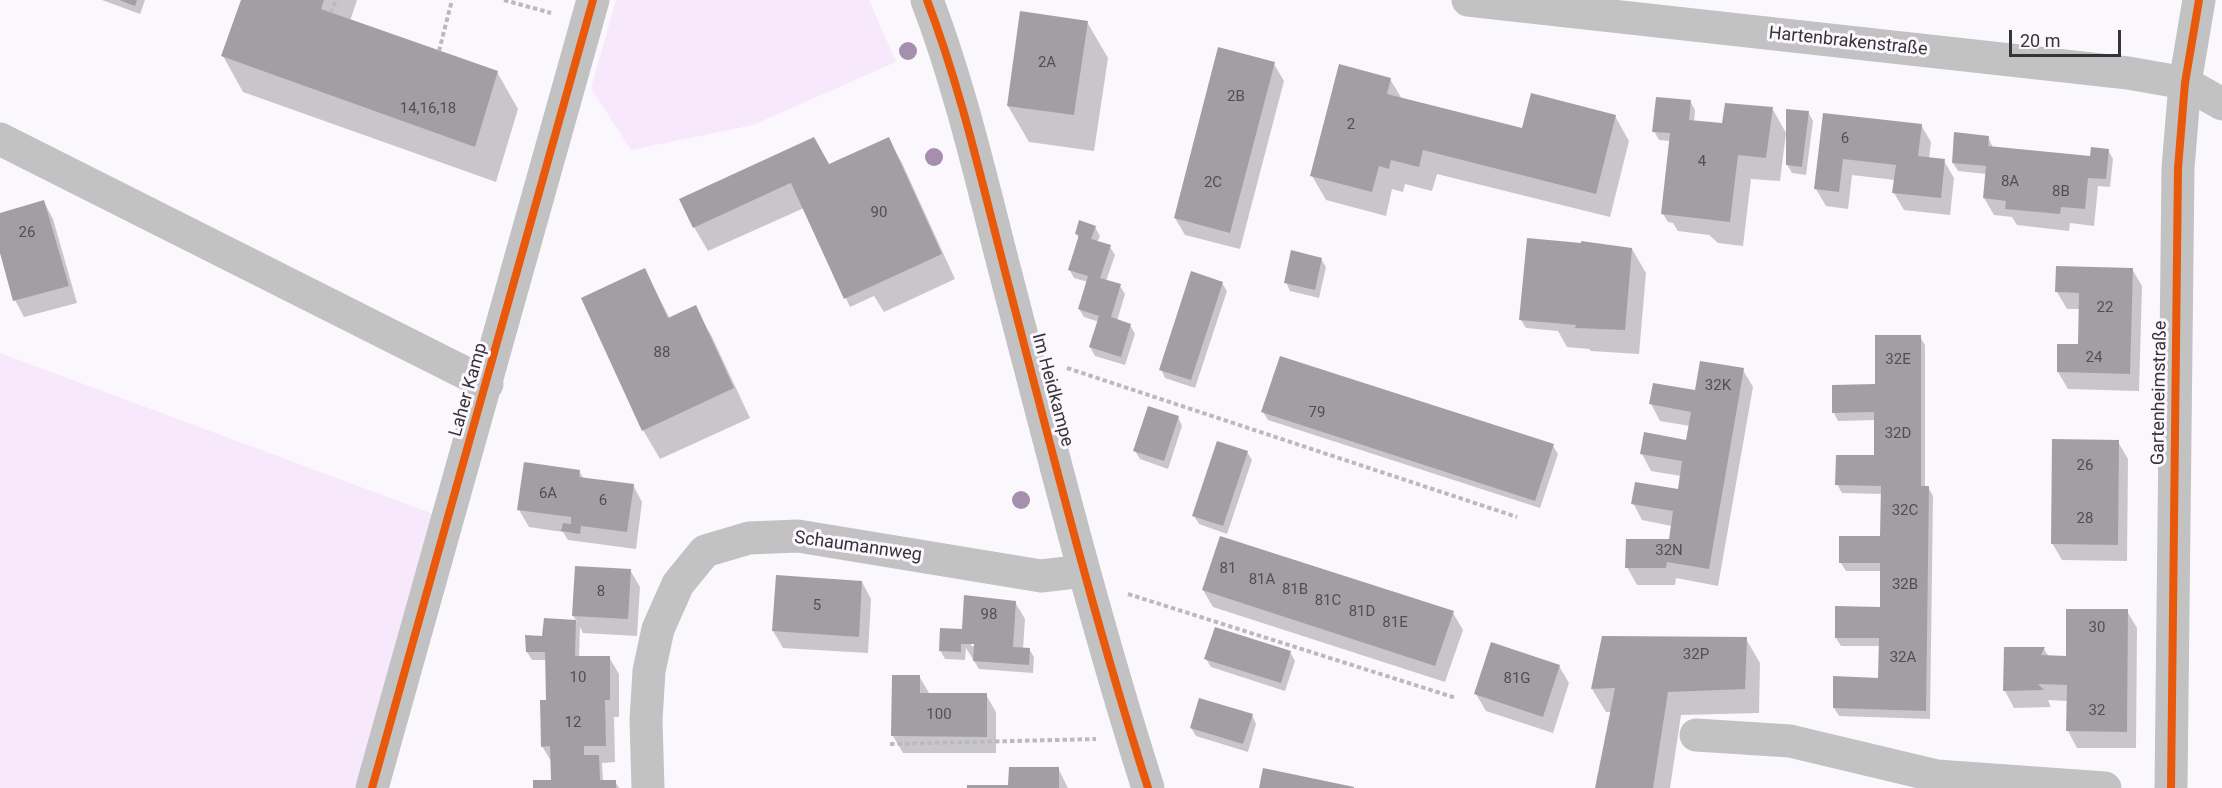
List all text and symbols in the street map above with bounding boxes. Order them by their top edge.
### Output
scale bar [2012,18,2124,56]
street label: Hartenbrakenstraße [1768,23,1928,61]
text: 20 m [2020,30,2060,51]
house number: 2A [1038,54,1056,72]
house number: 2B [1227,88,1245,106]
house number: 14,16,18 [400,100,456,118]
house number: 2 [1347,116,1355,134]
house number: 6 [1841,130,1849,148]
house number: 4 [1698,153,1706,171]
house number: 8A [2001,173,2019,191]
house number: 2C [1204,174,1222,192]
house number: 8B [2052,183,2070,201]
house number: 90 [871,204,887,222]
house number: 26 [19,224,35,242]
house number: 22 [2097,299,2113,317]
street label: Gartenheimstraße [2148,321,2172,465]
street label: Im Heidkampe [1027,331,1077,449]
street label: Laher Kamp [445,341,493,439]
house number: 88 [654,344,670,362]
house number: 24 [2086,349,2102,367]
house number: 32E [1885,351,1911,369]
house number: 32K [1705,377,1731,395]
house number: 79 [1309,404,1325,422]
house number: 32D [1885,425,1911,443]
house number: 26 [2077,457,2093,475]
house number: 6A [539,485,557,503]
house number: 6 [599,492,607,510]
house number: 32C [1892,502,1918,520]
house number: 28 [2077,510,2093,528]
street label: Schaumannweg [793,527,923,567]
house number: 32N [1655,542,1683,560]
house number: 81 [1220,560,1236,578]
house number: 81A [1249,571,1275,589]
house number: 32B [1892,576,1918,594]
house number: 81B [1282,581,1308,599]
house number: 8 [597,583,605,601]
house number: 81C [1315,592,1341,610]
house number: 5 [813,597,821,615]
house number: 81D [1349,603,1375,621]
house number: 98 [981,606,997,624]
house number: 81E [1382,614,1408,632]
house number: 30 [2089,619,2105,637]
house number: 32P [1683,646,1709,664]
house number: 32A [1890,649,1916,667]
house number: 10 [570,669,586,687]
house number: 81G [1503,670,1531,688]
house number: 32 [2089,702,2105,720]
house number: 100 [926,706,952,724]
house number: 12 [565,714,581,732]

